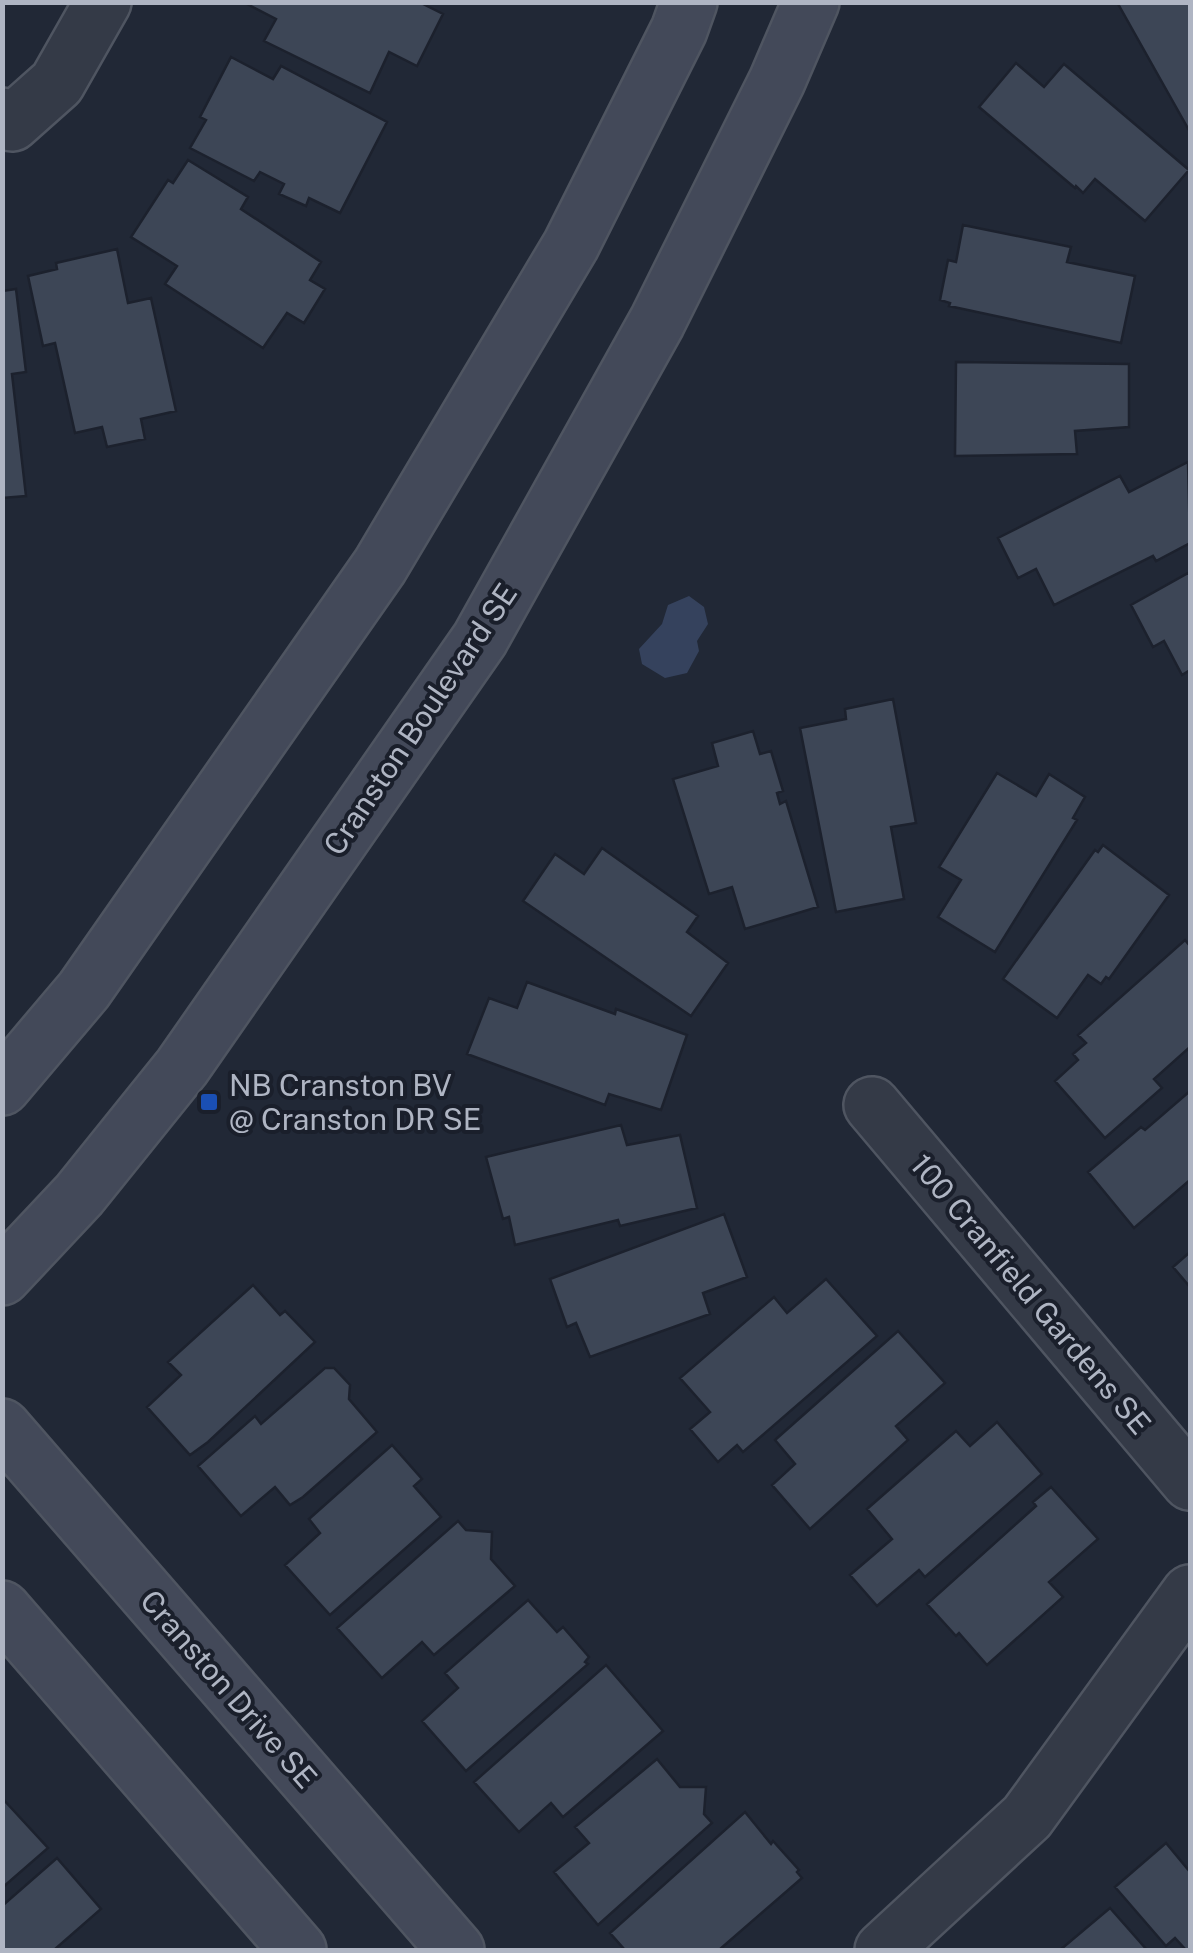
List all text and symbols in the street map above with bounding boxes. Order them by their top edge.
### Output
street label: Cranston Boulevard SE [316,576,524,862]
place label: NB Cranston BV @ Cranston DR SE [229,1067,481,1137]
marker: NB Cranston BV @ Cranston DR SE [198,1091,220,1113]
street label: 100 Cranfield Gardens SE [903,1147,1159,1441]
street label: Cranston Drive SE [133,1583,325,1795]

